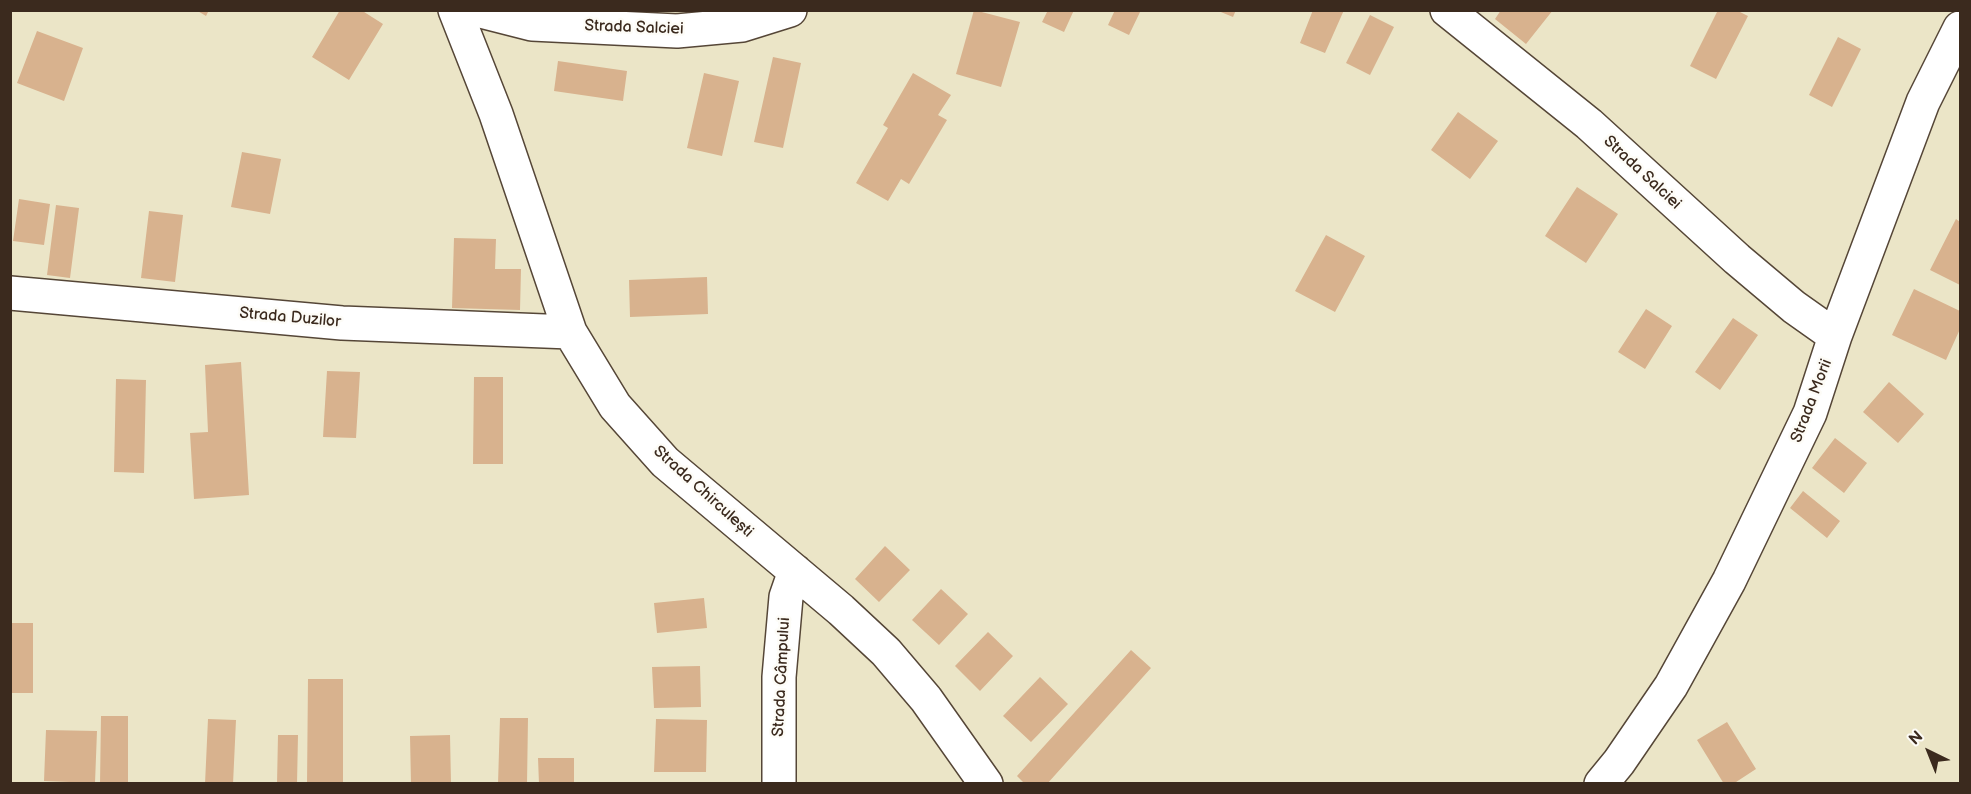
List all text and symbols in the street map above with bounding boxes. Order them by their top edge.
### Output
street label: Strada Salciei [584,17,684,39]
street label: Strada Salciei [1599,132,1685,214]
street label: Strada Duzilor [238,304,342,332]
street label: Strada Morii [1787,357,1837,445]
street label: Strada Chirculești [649,442,757,542]
street label: Strada Câmpului [769,617,795,737]
north arrow [1899,722,1959,782]
text: N [1906,727,1927,750]

